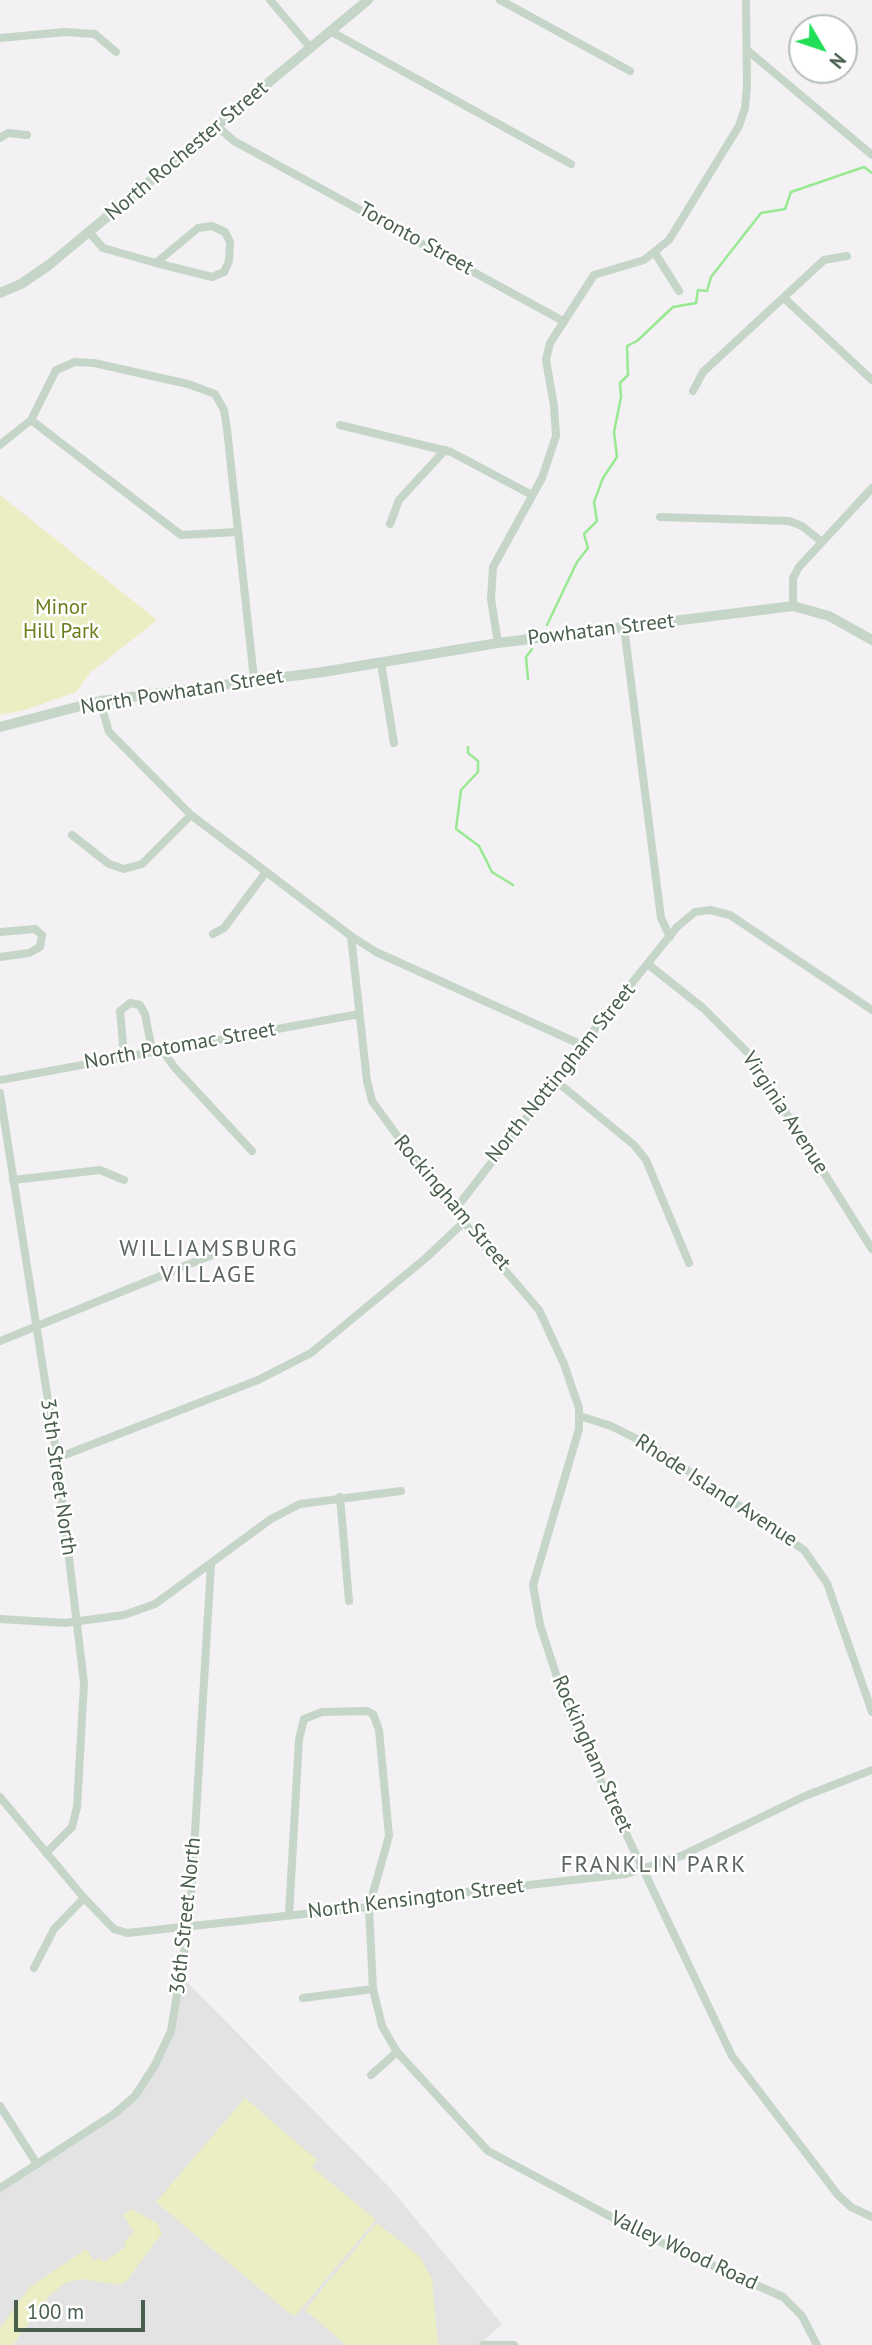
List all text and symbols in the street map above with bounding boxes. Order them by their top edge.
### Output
north arrow [788,14,858,84]
text: N [825,49,851,73]
street label: North Rochester Street [101,76,273,226]
street label: Toronto Street [354,197,478,281]
park label: Minor Hill Park [23,595,99,645]
street label: Powhatan Street [526,608,676,652]
street label: North Powhatan Street [79,664,285,720]
street label: North Nottingham Street [481,978,641,1168]
street label: North Potomac Street [82,1017,278,1075]
street label: Virginia Avenue [736,1047,834,1179]
street label: Rockingham Street [388,1130,516,1276]
district label: WILLIAMSBURG VILLAGE [121,1235,297,1289]
street label: 35th Street North [35,1397,81,1557]
street label: Rhode Island Avenue [630,1429,802,1553]
street label: Rockingham Street [546,1672,638,1836]
street label: 36th Street North [165,1836,207,1996]
district label: FRANKLIN PARK [562,1851,746,1879]
street label: North Kensington Street [307,1873,525,1925]
street label: Valley Wood Road [606,2206,762,2296]
scale bar [18,2286,149,2330]
text: 100 m [27,2298,84,2325]

